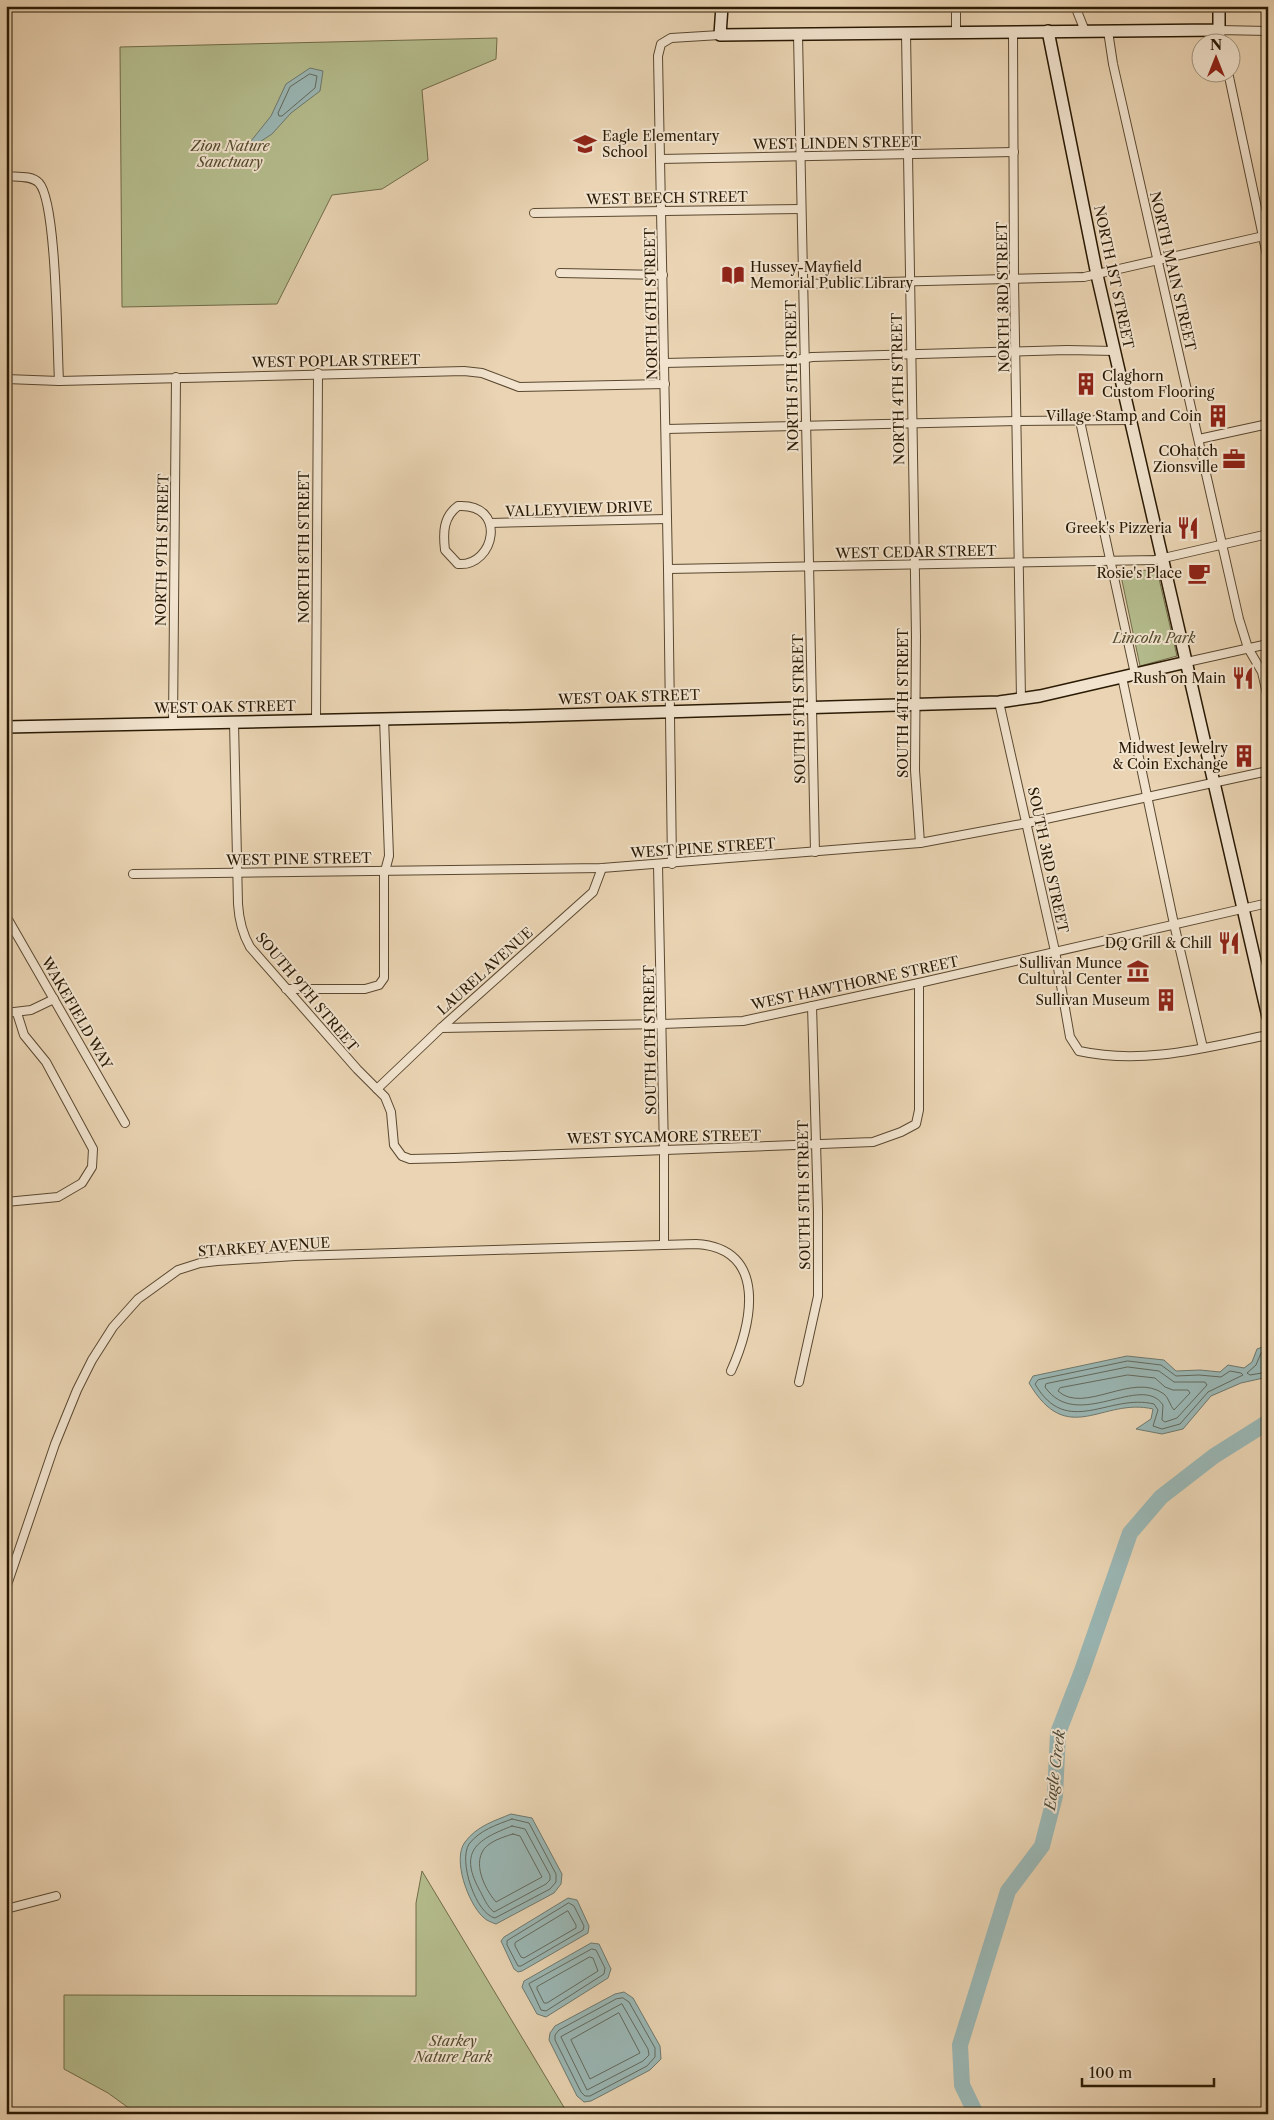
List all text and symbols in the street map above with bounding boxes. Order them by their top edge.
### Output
north arrow [1192,32,1242,82]
text: N [1210,36,1222,54]
place label: Eagle Elementary School [602,127,720,161]
school or university icon: Eagle Elementary School [572,131,598,157]
street label: WEST LINDEN STREET [752,133,922,153]
park label: Zion Nature Sanctuary [190,137,271,171]
street label: WEST BEECH STREET [585,188,748,208]
street label: NORTH MAIN STREET [1146,190,1200,353]
street label: NORTH 1ST STREET [1090,204,1138,351]
street label: NORTH 3RD STREET [993,221,1013,373]
street label: NORTH 6TH STREET [641,227,661,380]
place label: Hussey-Mayfield Memorial Public Library [750,258,914,292]
library icon: Hussey-Mayfield Memorial Public Library [720,262,746,288]
street label: NORTH 5TH STREET [782,299,802,452]
street label: NORTH 4TH STREET [888,312,908,465]
street label: WEST POPLAR STREET [250,351,421,371]
place label: Claghorn Custom Flooring [1102,367,1215,401]
building icon: Claghorn Custom Flooring [1073,371,1099,397]
building icon: Village Stamp and Coin [1205,403,1231,429]
place label: Village Stamp and Coin [1045,407,1202,425]
place label: COhatch Zionsville [1153,442,1218,476]
office icon: COhatch Zionsville [1221,446,1247,472]
street label: NORTH 8TH STREET [295,470,313,623]
street label: NORTH 9TH STREET [152,473,172,626]
street label: VALLEYVIEW DRIVE [504,497,653,521]
restaurant icon: Greek's Pizzeria [1175,515,1201,541]
place label: Greek's Pizzeria [1065,519,1173,537]
street label: WEST CEDAR STREET [834,542,997,562]
cafe icon: Rosie's Place [1186,560,1212,586]
place label: Rosie's Place [1096,564,1182,582]
street label: SOUTH 4TH STREET [894,627,912,778]
park label: Lincoln Park [1112,629,1196,647]
street label: SOUTH 5TH STREET [789,634,809,784]
restaurant icon: Rush on Main [1230,665,1256,691]
place label: Rush on Main [1133,669,1226,687]
street label: WEST OAK STREET [557,686,701,709]
street label: WEST OAK STREET [153,697,297,717]
place label: Midwest Jewelry & Coin Exchange [1112,739,1228,773]
building icon: Midwest Jewelry & Coin Exchange [1231,743,1257,769]
street label: SOUTH 3RD STREET [1024,785,1072,935]
street label: WEST PINE STREET [629,834,777,862]
street label: WEST PINE STREET [225,849,372,869]
street label: LAUREL AVENUE [433,923,537,1019]
street label: SOUTH 9TH STREET [252,929,363,1056]
restaurant icon: DQ Grill & Chill [1216,930,1242,956]
place label: DQ Grill & Chill [1105,934,1212,952]
street label: WEST HAWTHORNE STREET [749,952,961,1014]
street label: WAKEFIELD WAY [37,953,117,1073]
place label: Sullivan Munce Cultural Center [1018,954,1122,988]
museum icon: Sullivan Munce Cultural Center [1125,958,1151,984]
street label: SOUTH 6TH STREET [640,964,660,1115]
building icon: Sullivan Museum [1153,987,1179,1013]
place label: Sullivan Museum [1035,991,1150,1009]
street label: SOUTH 5TH STREET [794,1120,814,1270]
street label: WEST SYCAMORE STREET [566,1126,762,1148]
street label: STARKEY AVENUE [197,1233,331,1261]
water label: Eagle Creek [1040,1728,1069,1812]
park label: Starkey Nature Park [413,2032,493,2066]
scale bar [1082,2055,1214,2087]
text: 100 m [1089,2063,1132,2082]

